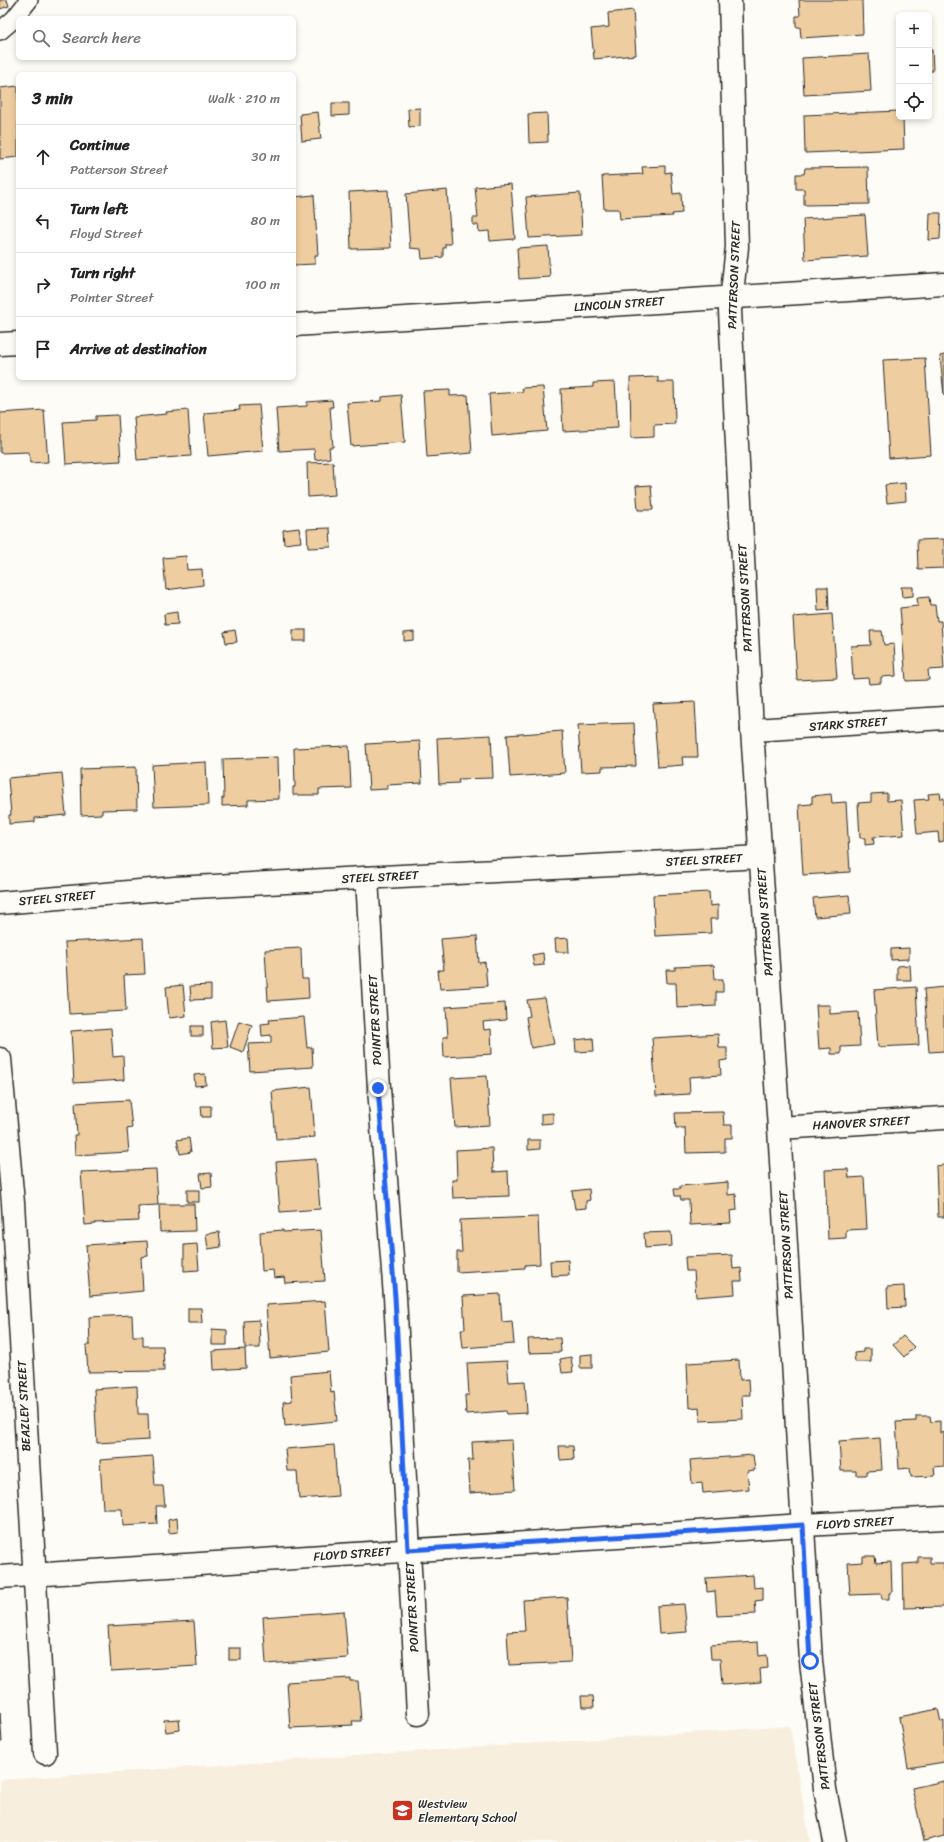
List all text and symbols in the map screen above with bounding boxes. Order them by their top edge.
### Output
map controls [896,12,932,120]
button: + [896,12,932,48]
search box [16,16,296,60]
text: Search here [62,25,141,51]
icon: search [30,27,52,49]
button: − [896,48,932,84]
text: 3 min [32,83,73,113]
button: locate [896,84,932,120]
text: Walk · 210 m [208,87,280,110]
text: Continue [70,132,130,158]
text: 30 m [251,145,280,168]
icon: ahead [32,146,54,168]
text: Patterson Street [70,158,168,181]
text: Turn left [70,196,128,222]
text: 80 m [251,209,280,232]
icon: left [32,210,54,232]
street label: PATTERSON STREET [721,219,747,329]
text: Floyd Street [70,222,142,245]
text: Turn right [70,260,135,286]
text: 100 m [245,273,280,296]
icon: right [32,274,54,296]
text: Pointer Street [70,286,154,309]
street label: LINCOLN STREET [573,290,666,318]
text: Arrive at destination [70,336,207,362]
icon: arrive [32,338,54,360]
street label: PATTERSON STREET [731,542,759,653]
street label: STARK STREET [808,710,888,738]
street label: STEEL STREET [665,847,744,873]
street label: STEEL STREET [341,864,420,890]
street label: PATTERSON STREET [750,866,780,977]
street label: STEEL STREET [18,884,98,912]
street label: POINTER STREET [362,974,388,1066]
route end [369,1079,387,1097]
street label: HANOVER STREET [812,1109,911,1137]
street label: PATTERSON STREET [772,1189,800,1300]
street label: BEAZLEY STREET [11,1359,37,1452]
street label: FLOYD STREET [816,1510,895,1536]
street label: FLOYD STREET [313,1540,392,1568]
street label: POINTER STREET [399,1561,425,1653]
route start [801,1652,819,1670]
street label: PATTERSON STREET [801,1680,837,1791]
place label: Westview Elementary School [418,1793,518,1829]
school or university icon: Westview Elementary School [389,1798,415,1824]

